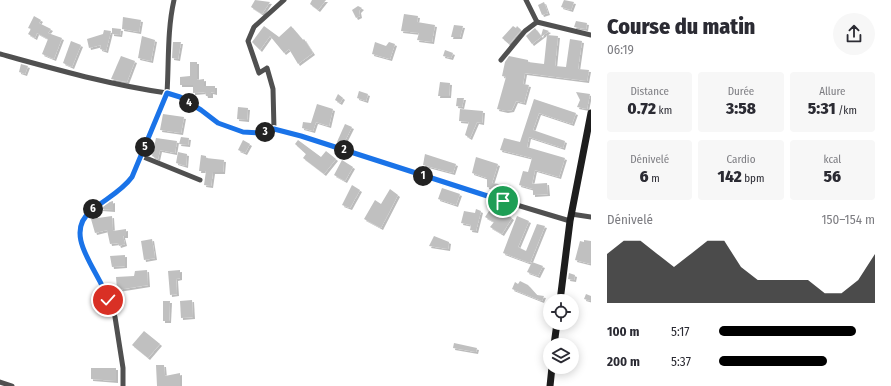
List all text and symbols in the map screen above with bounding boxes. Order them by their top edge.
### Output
text: Course du matin [607,13,755,40]
button: share [833,13,875,55]
text: 06:19 [607,42,634,57]
text: Distance [630,85,669,98]
text: Durée [728,85,754,98]
text: Allure [819,85,845,98]
pin: 4 [179,93,199,113]
text: 4 [186,96,192,109]
text: 0.72 [627,98,656,119]
text: 3:58 [726,98,756,119]
text: 5:31 [808,98,836,119]
text: km [656,104,672,117]
text: /km [836,104,857,117]
pin: 3 [255,122,275,142]
text: 3 [262,125,268,138]
pin: 5 [135,137,155,157]
text: 5 [142,140,148,153]
pin: 2 [334,140,354,160]
text: 2 [341,143,347,156]
text: Dénivelé [630,153,669,166]
text: Cardio [727,153,755,166]
text: kcal [823,153,841,166]
pin: 1 [413,166,433,186]
text: 6 [640,166,649,187]
text: 142 [718,166,742,187]
text: 56 [824,166,841,187]
text: 1 [421,169,425,182]
text: m [649,172,660,185]
text: bpm [742,172,764,185]
pin [486,184,520,218]
icon: arrive [492,190,514,212]
pin: 6 [83,199,103,219]
text: 6 [90,202,96,215]
text: Dénivelé [607,212,653,227]
text: 150–154 m [822,212,875,227]
pin [91,283,125,317]
icon: check [97,289,119,311]
map controls [543,294,579,374]
button: locate [543,294,579,330]
text: 100 m [607,324,639,339]
text: 5:17 [671,324,690,339]
button: layers [543,338,579,374]
text: 200 m [607,354,640,369]
text: 5:37 [671,354,691,369]

